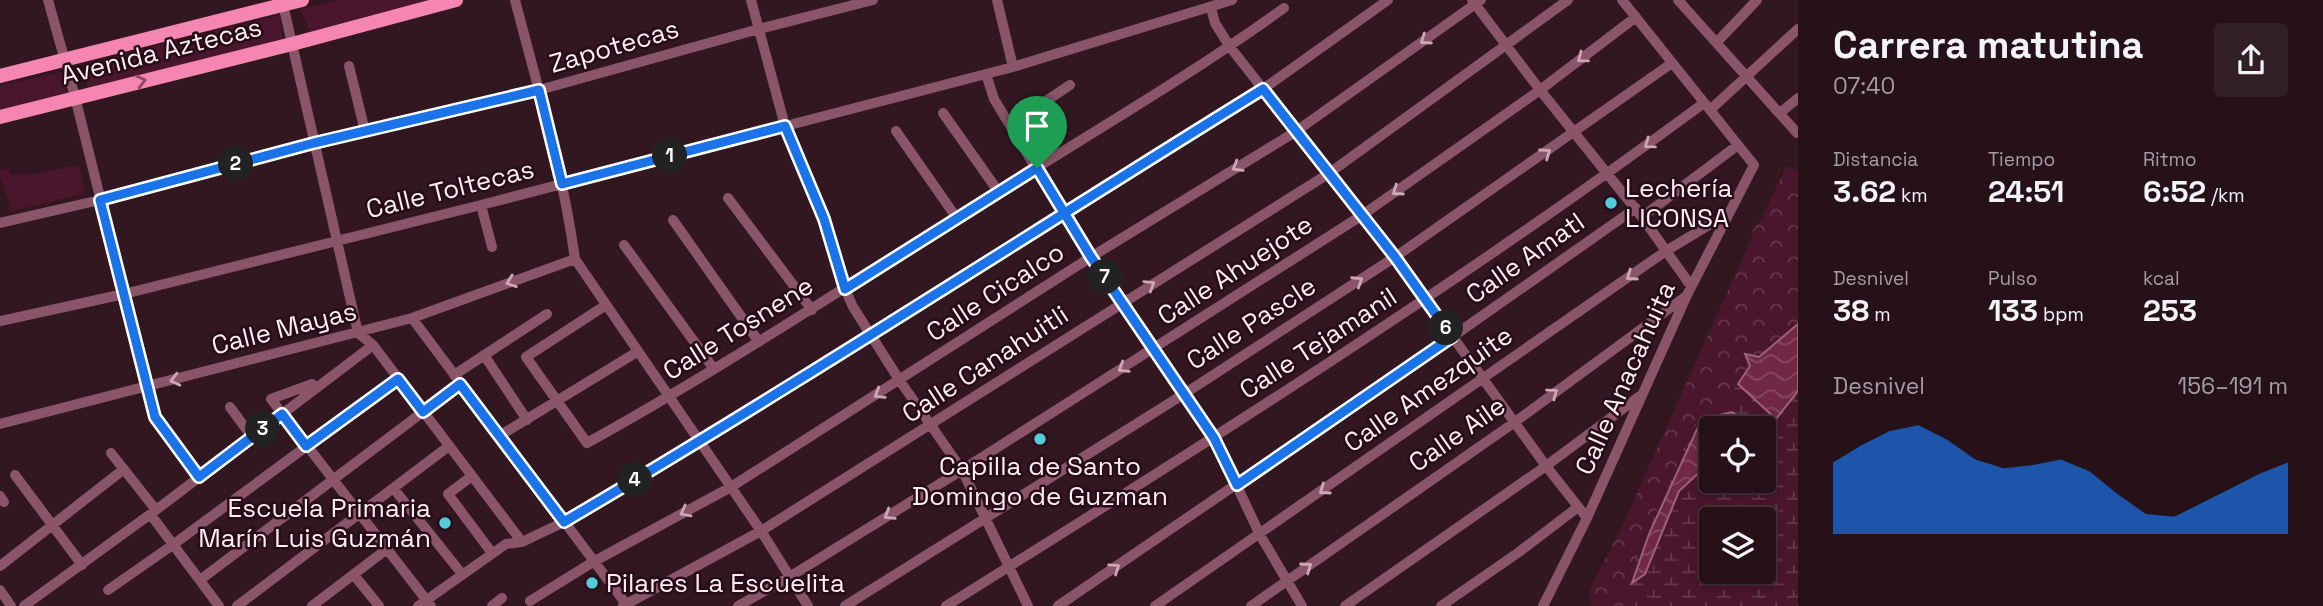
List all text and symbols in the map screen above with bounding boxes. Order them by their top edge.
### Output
street label: Avenida Aztecas [57,10,265,92]
street label: Zapotecas [545,11,683,81]
text: Carrera matutina [1833,21,2144,69]
button: share [2214,23,2288,97]
one-way arrow [1420,32,1433,44]
one-way arrow [1577,50,1589,63]
text: 07:40 [1833,71,1895,101]
one-way arrow [135,75,147,89]
pin [1007,96,1067,168]
icon: arrive [1018,107,1056,145]
one-way arrow [1644,136,1657,148]
pin: 1 [652,138,688,174]
text: 1 [665,143,674,168]
pin: 2 [218,146,254,182]
text: Distancia [1833,147,1918,172]
text: Tiempo [1988,147,2055,172]
text: Ritmo [2143,147,2196,172]
one-way arrow [1538,149,1551,161]
text: 2 [230,151,241,176]
street label: Calle Toltecas [362,152,538,226]
one-way arrow [1231,158,1244,171]
place label: Lechería LICONSA [1625,171,1733,235]
text: 3.62 [1833,172,1896,211]
text: 24:51 [1988,172,2064,211]
text: 6:52 [2143,172,2206,211]
one-way arrow [1392,183,1405,195]
text: km [1896,183,1928,208]
text: /km [2206,183,2245,208]
marker: Lechería LICONSA [1603,195,1619,211]
street label: Calle Amatl [1459,205,1591,311]
street label: Calle Ahuejote [1151,207,1319,333]
street label: Calle Cicalco [919,235,1071,349]
pin: 7 [1088,260,1122,294]
text: 7 [1099,264,1110,289]
text: Desnivel [1833,266,1909,291]
text: Pulso [1988,266,2037,291]
text: kcal [2143,266,2180,291]
street label: Calle Tosnene [657,268,819,388]
one-way arrow [1626,268,1639,280]
street label: Calle Pascle [1180,269,1322,377]
one-way arrow [505,274,517,288]
street label: Calle Anacahuita [1567,276,1683,480]
one-way arrow [1350,277,1363,289]
street label: Calle Tejamanil [1233,279,1403,407]
one-way arrow [1143,281,1156,294]
text: 38 [1833,291,1869,330]
text: 133 [1988,291,2038,330]
text: 253 [2143,291,2197,330]
street label: Calle Mayas [208,294,360,362]
street label: Calle Canahuitli [895,298,1075,430]
text: m [1869,302,1890,327]
text: bpm [2038,302,2084,327]
pin: 6 [1428,310,1464,346]
text: 6 [1440,315,1451,340]
street label: Calle Amezquite [1337,318,1519,460]
one-way arrow [1118,359,1131,372]
text: Desnivel [1833,371,1925,401]
text: 156–191 m [2178,371,2288,401]
one-way arrow [169,372,181,386]
one-way arrow [874,385,887,398]
street label: Calle Aile [1402,388,1512,480]
one-way arrow [1545,389,1558,402]
pin: 3 [246,412,280,446]
text: 3 [257,416,268,441]
map controls [1699,416,1776,584]
button: locate [1699,416,1776,493]
marker: Capilla de Santo Domingo de Guzman [1032,431,1048,447]
place label: Capilla de Santo Domingo de Guzman [912,449,1168,513]
pin: 4 [618,462,652,498]
text: 4 [628,467,641,492]
one-way arrow [1319,482,1332,494]
place label: Escuela Primaria Marín Luis Guzmán [198,491,431,555]
one-way arrow [680,504,692,517]
one-way arrow [884,506,897,519]
button: layers [1699,507,1776,584]
marker: Escuela Primaria Marín Luis Guzmán [437,515,453,531]
one-way arrow [1299,563,1312,575]
one-way arrow [1107,564,1120,576]
place label: Pilares La Escuelita [606,566,845,600]
marker: Pilares La Escuelita [584,575,600,591]

